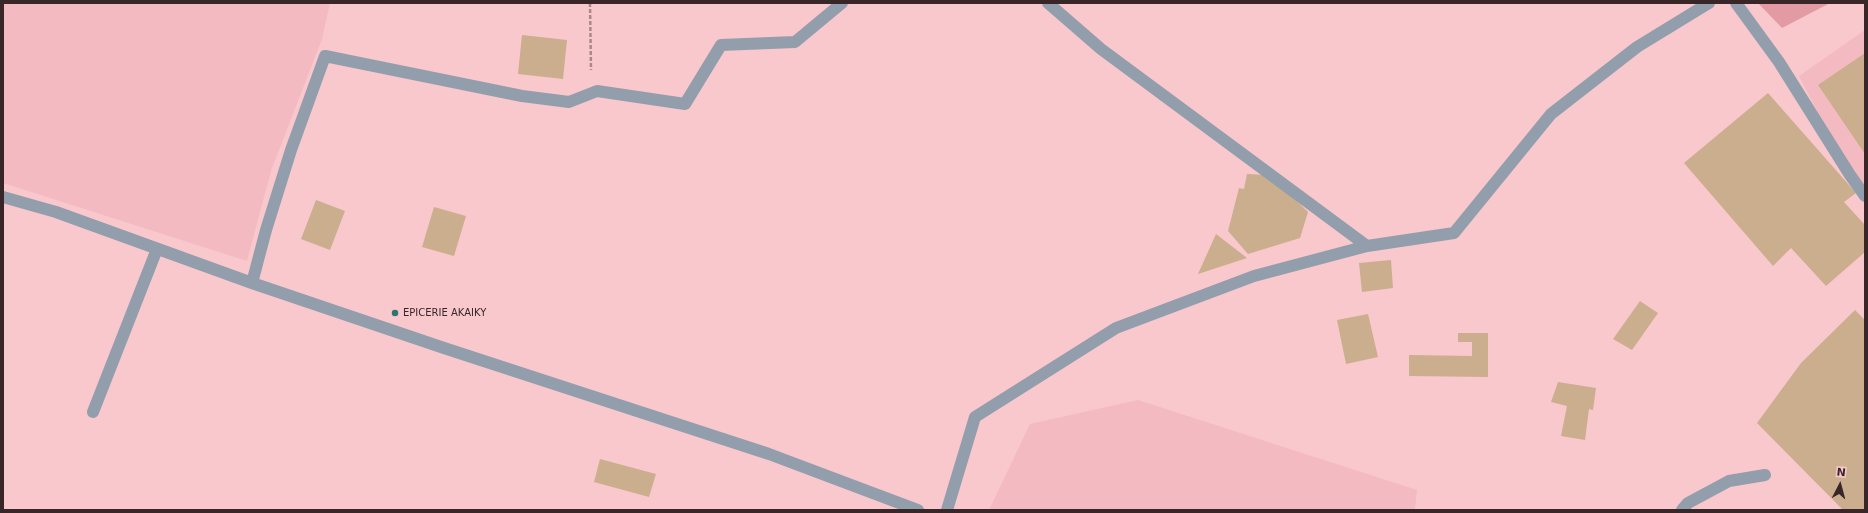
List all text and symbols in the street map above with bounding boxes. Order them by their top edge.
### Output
place label: EPICERIE AKAIKY [403,307,486,319]
marker: EPICERIE AKAIKY [390,308,400,318]
north arrow [1820,465,1860,505]
text: N [1836,466,1847,480]

